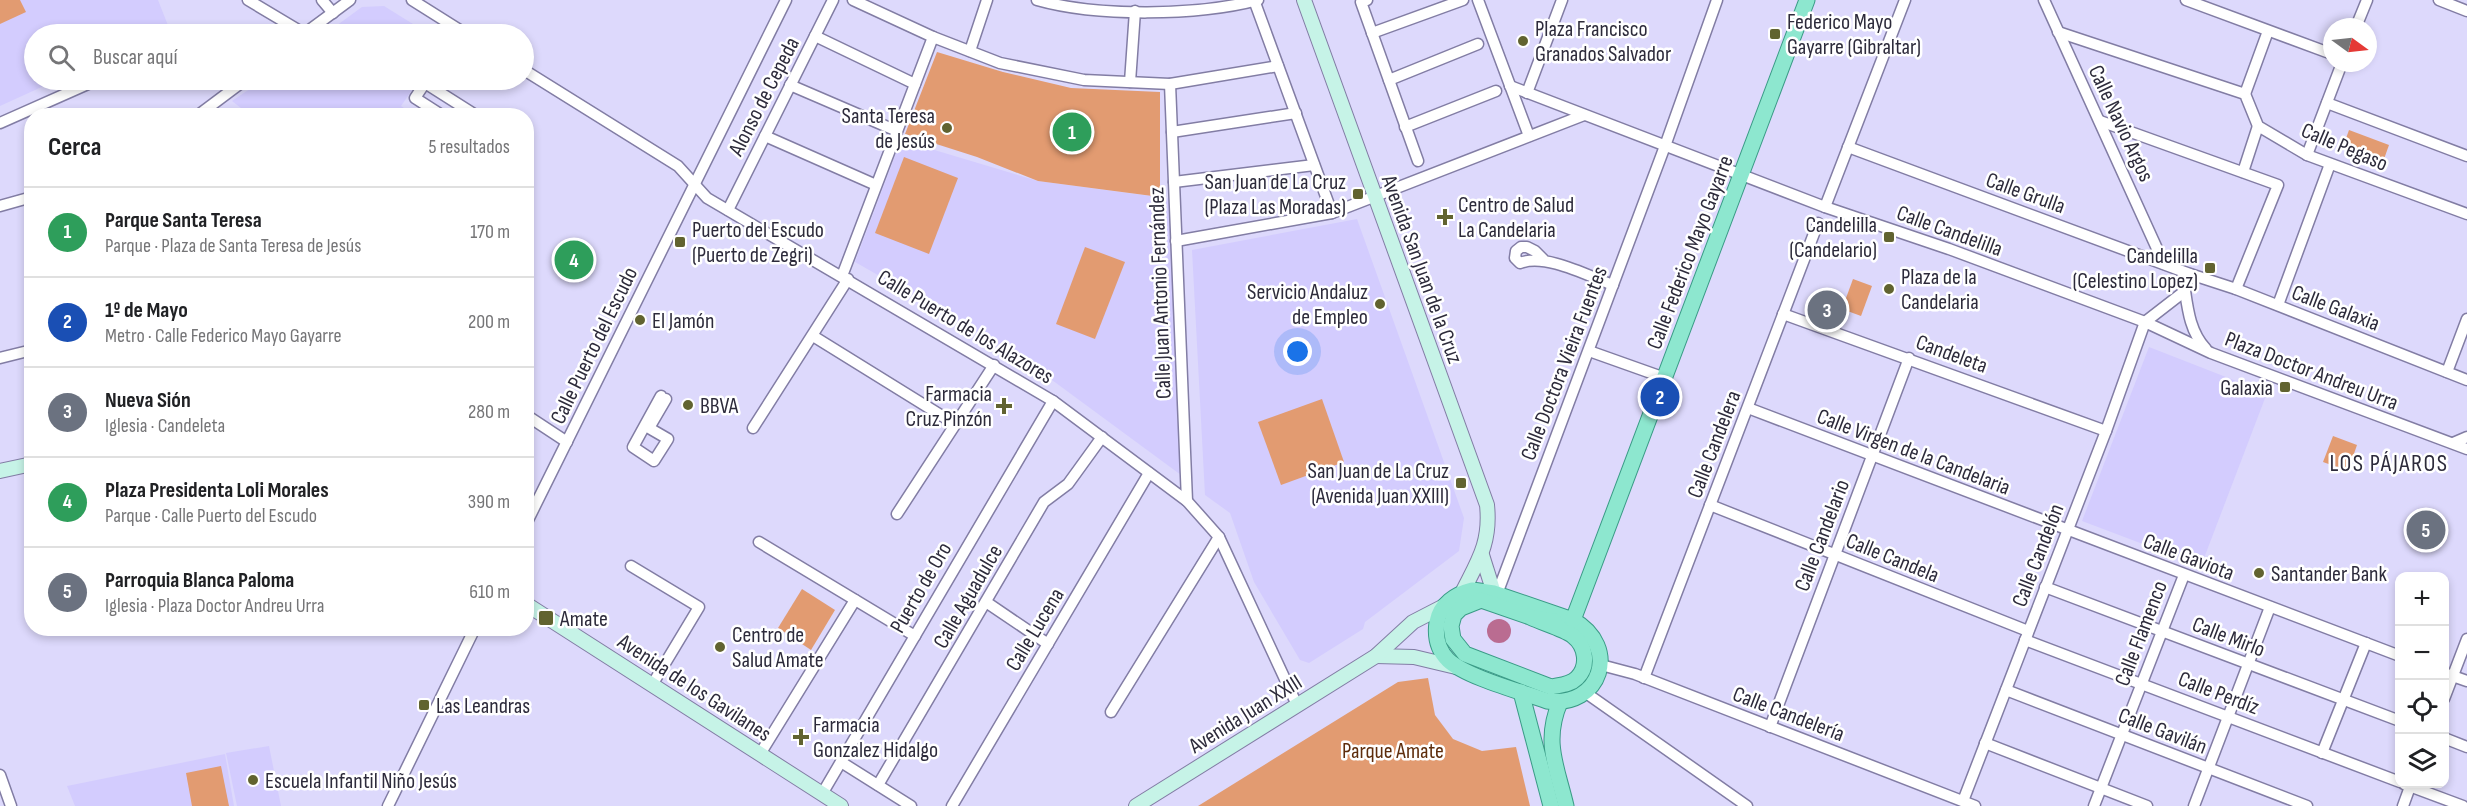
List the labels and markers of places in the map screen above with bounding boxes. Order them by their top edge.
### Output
place label: Federico Mayo Gayarre (Gibraltar) [1787,9,1921,61]
place label: Plaza Francisco Granados Salvador [1535,16,1671,68]
marker: Federico Mayo Gayarre (Gibraltar) [1768,27,1782,41]
marker: Plaza Francisco Granados Salvador [1516,34,1530,48]
place label: Santa Teresa de Jesús [842,103,935,155]
pin: 1 [1052,110,1092,154]
marker: Santa Teresa de Jesús [940,121,954,135]
place label: San Juan de La Cruz (Plaza Las Moradas) [1204,169,1346,221]
marker: San Juan de La Cruz (Plaza Las Moradas) [1351,187,1365,201]
place label: Centro de Salud La Candelaria [1458,192,1574,244]
marker: Centro de Salud La Candelaria [1436,208,1454,226]
place label: Candelilla (Candelario) [1789,212,1877,264]
place label: Puerto del Escudo (Puerto de Zegri) [692,217,824,269]
marker: Candelilla (Candelario) [1882,230,1896,244]
marker: Puerto del Escudo (Puerto de Zegri) [673,235,687,249]
pin: 4 [554,238,594,282]
place label: Candelilla (Celestino Lopez) [2073,243,2198,295]
marker: Candelilla (Celestino Lopez) [2203,261,2217,275]
place label: Plaza de la Candelaria [1901,264,1979,316]
place label: Servicio Andaluz de Empleo [1247,279,1368,331]
marker: Plaza de la Candelaria [1882,282,1896,296]
pin: 3 [1808,288,1846,332]
marker: Servicio Andaluz de Empleo [1373,297,1387,311]
place label: El Jamón [652,308,714,335]
marker: El Jamón [633,313,647,327]
pin: 2 [1640,374,1680,420]
place label: Galaxia [2220,375,2273,402]
marker: Galaxia [2278,380,2292,394]
place label: Farmacia Cruz Pinzón [906,381,992,433]
place label: BBVA [700,393,739,420]
marker: BBVA [681,398,695,412]
marker: Farmacia Cruz Pinzón [997,399,1011,413]
place label: San Juan de La Cruz (Avenida Juan XXIII) [1307,458,1449,510]
marker: San Juan de La Cruz (Avenida Juan XXIII) [1454,476,1468,490]
pin: 5 [2406,508,2446,552]
place label: Santander Bank [2271,561,2388,588]
marker: Santander Bank [2252,566,2266,580]
place label: Amate [559,606,608,633]
marker: Amate [537,609,555,627]
place label: Centro de Salud Amate [732,622,824,674]
marker: Centro de Salud Amate [713,640,727,654]
place label: Las Leandras [436,693,530,720]
marker: Las Leandras [417,698,431,712]
place label: Farmacia Gonzalez Hidalgo [813,712,938,764]
marker: Farmacia Gonzalez Hidalgo [794,730,808,744]
place label: Escuela Infantil Niño Jesús [265,768,457,795]
marker: Escuela Infantil Niño Jesús [246,773,260,787]

